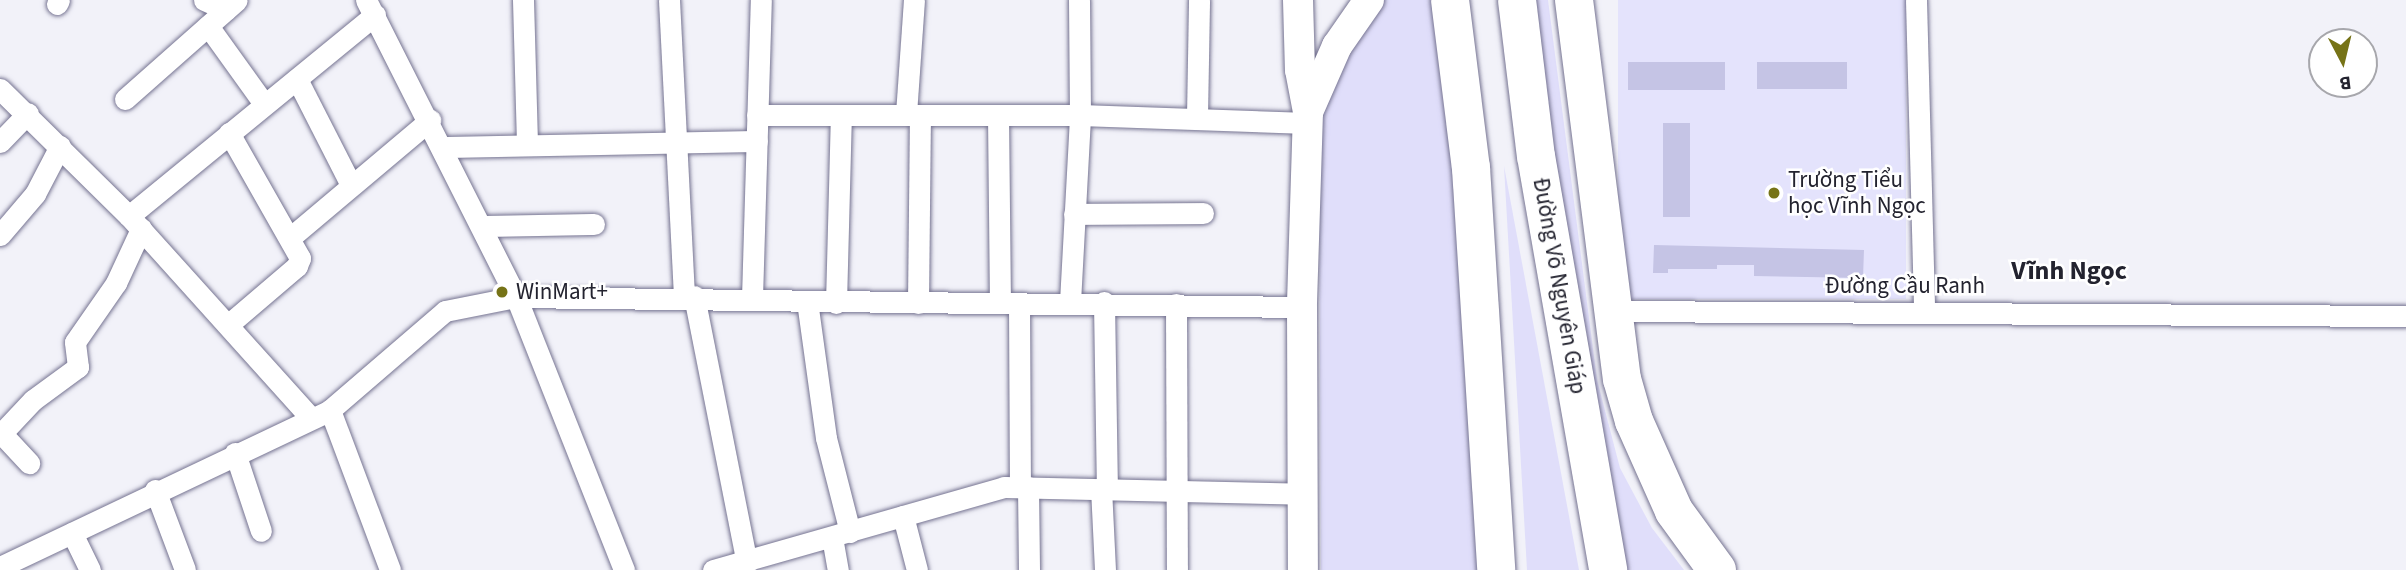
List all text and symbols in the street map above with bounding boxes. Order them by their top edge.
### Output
north arrow [2308,28,2378,98]
text: B [2338,68,2353,96]
place label: Trường Tiểu học Vĩnh Ngọc [1788,166,1926,220]
street label: Đường Võ Nguyên Giáp [1526,176,1592,396]
marker: Trường Tiểu học Vĩnh Ngọc [1766,185,1782,201]
district label: Vĩnh Ngọc [2011,255,2127,287]
street label: Đường Cầu Ranh [1825,272,1985,300]
place label: WinMart+ [516,278,608,306]
marker: WinMart+ [494,284,510,300]

